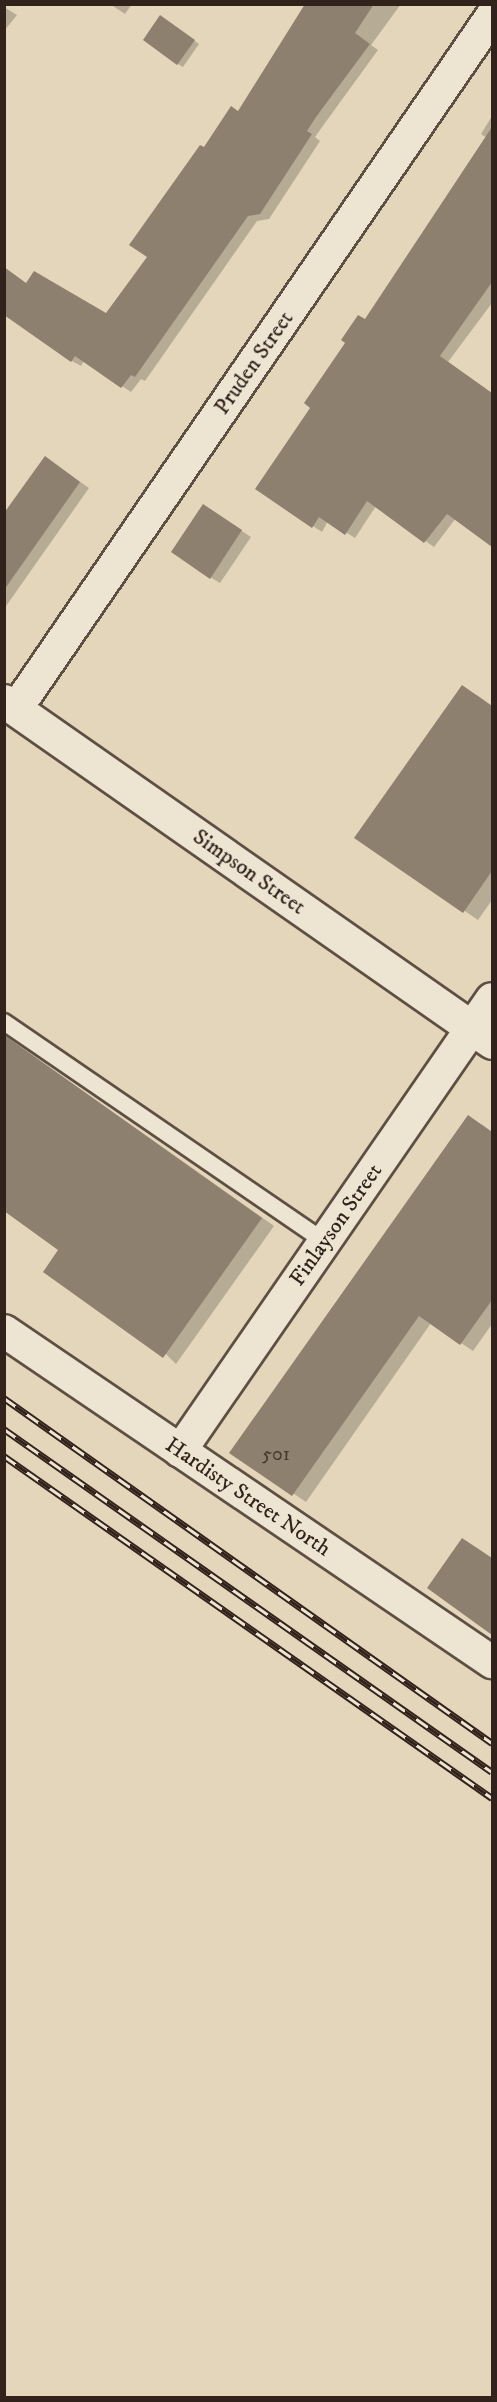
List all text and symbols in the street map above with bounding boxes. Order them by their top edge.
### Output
street label: Pruden Street [209,306,299,420]
street label: Simpson Street [188,824,310,920]
street label: Finlayson Street [284,1159,388,1291]
street label: Hardisty Street North [160,1432,336,1562]
house number: 501 [262,1442,290,1466]

